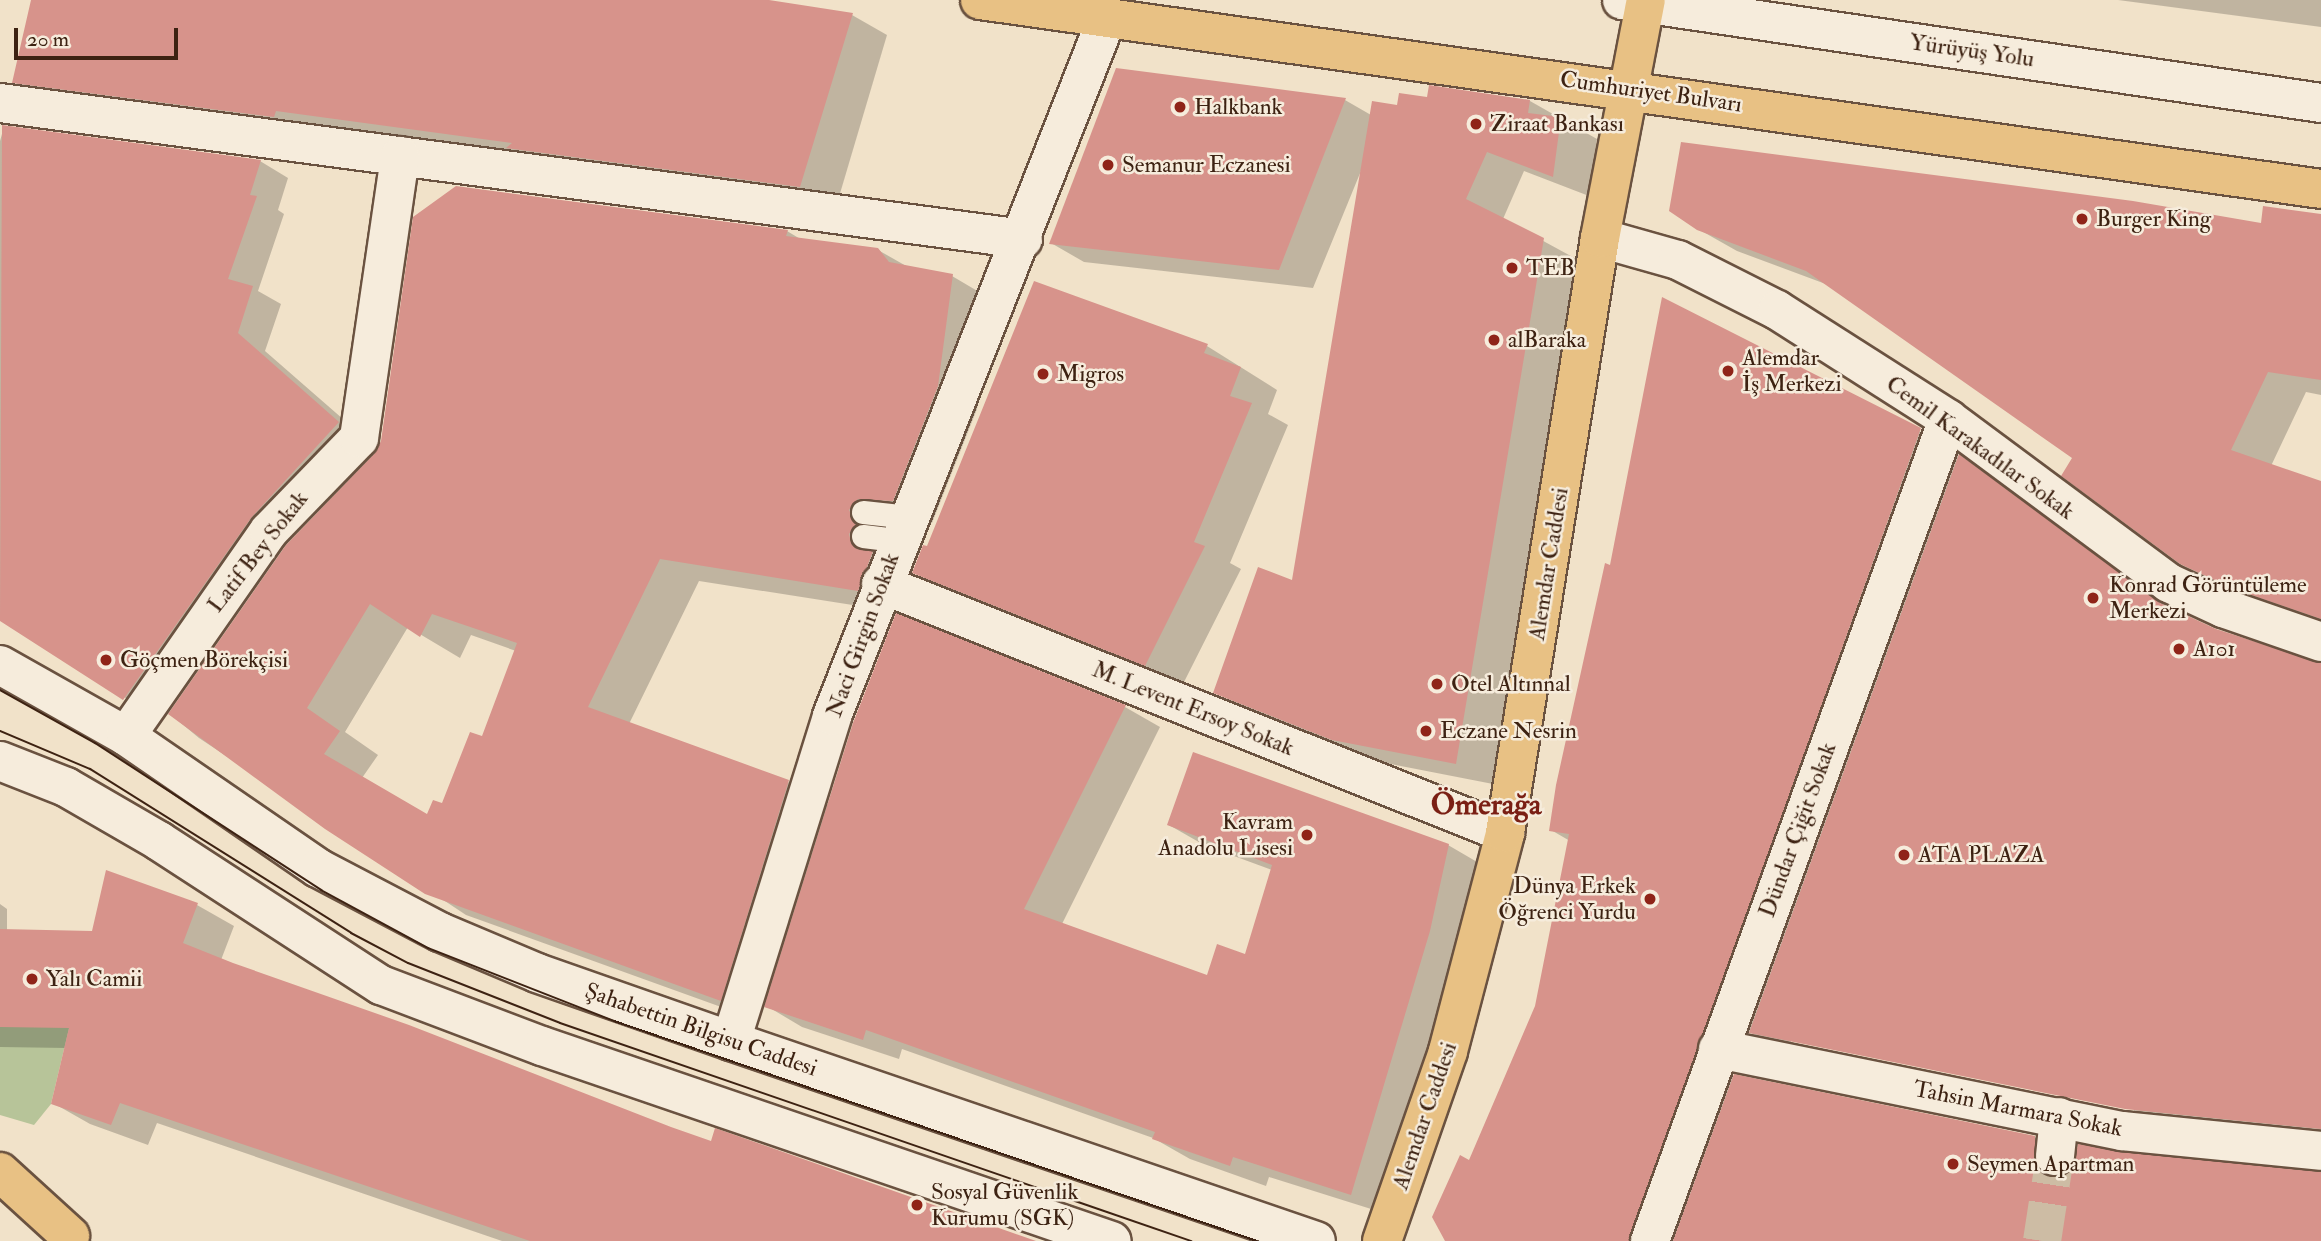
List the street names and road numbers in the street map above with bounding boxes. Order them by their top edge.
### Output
street label: Yürüyüş Yolu [1908,29,2036,73]
street label: Cumhuriyet Bulvarı [1558,66,1744,118]
street label: Cemil Karakadılar Sokak [1880,370,2080,526]
street label: Latif Bey Sokak [202,486,314,618]
street label: Alemdar Caddesi [1523,486,1575,642]
street label: Naci Girgin Sokak [820,549,906,721]
street label: M. Levent Ersoy Sokak [1088,656,1298,762]
street label: Dündar Çiğit Sokak [1754,739,1842,921]
street label: Şahabettin Bilgisu Caddesi [581,977,821,1083]
street label: Alemdar Caddesi [1387,1038,1463,1194]
street label: Tahsin Marmara Sokak [1911,1075,2125,1143]

